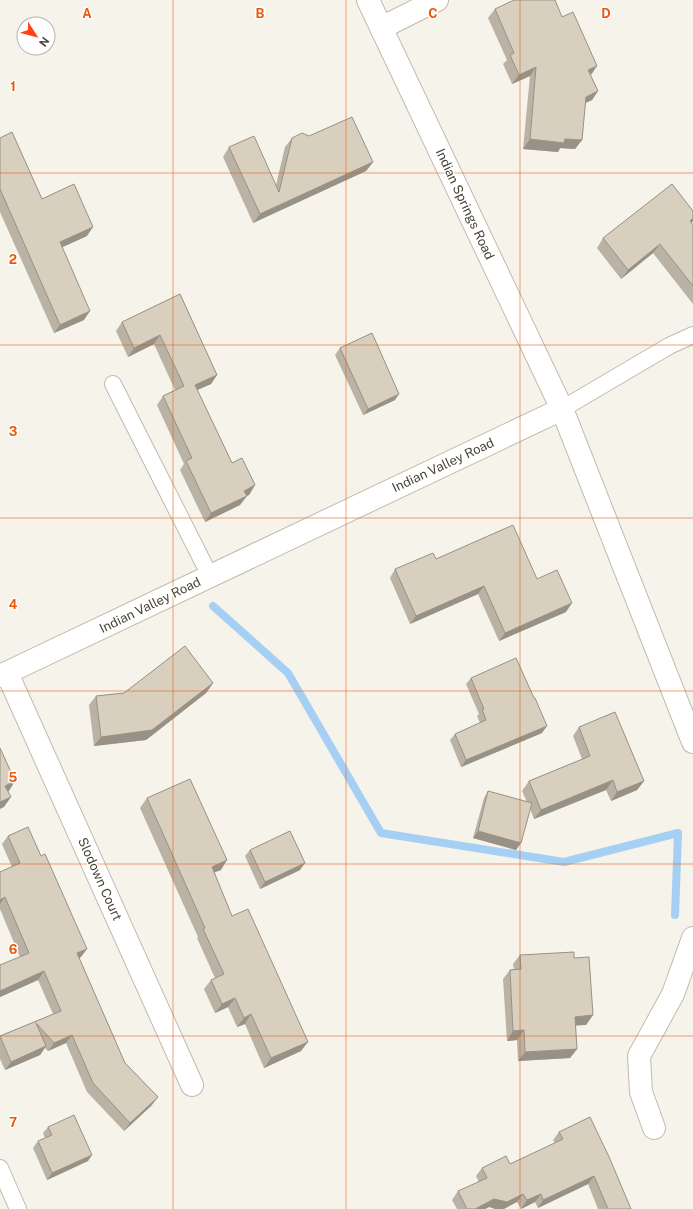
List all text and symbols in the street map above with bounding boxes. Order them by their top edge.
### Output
text: A [82,6,92,21]
text: B [256,6,265,21]
text: C [428,6,438,21]
text: D [601,6,611,21]
north arrow [16,16,56,56]
text: N [37,35,51,49]
text: 1 [10,79,16,94]
street label: Indian Springs Road [433,146,497,262]
text: 2 [9,252,17,267]
text: 3 [9,424,18,439]
street label: Indian Valley Road [390,435,496,495]
street label: Indian Valley Road [97,574,203,636]
text: 4 [9,597,18,612]
text: 5 [9,770,18,785]
street label: Slodown Court [75,835,125,923]
text: 6 [9,942,18,957]
text: 7 [9,1115,17,1130]

